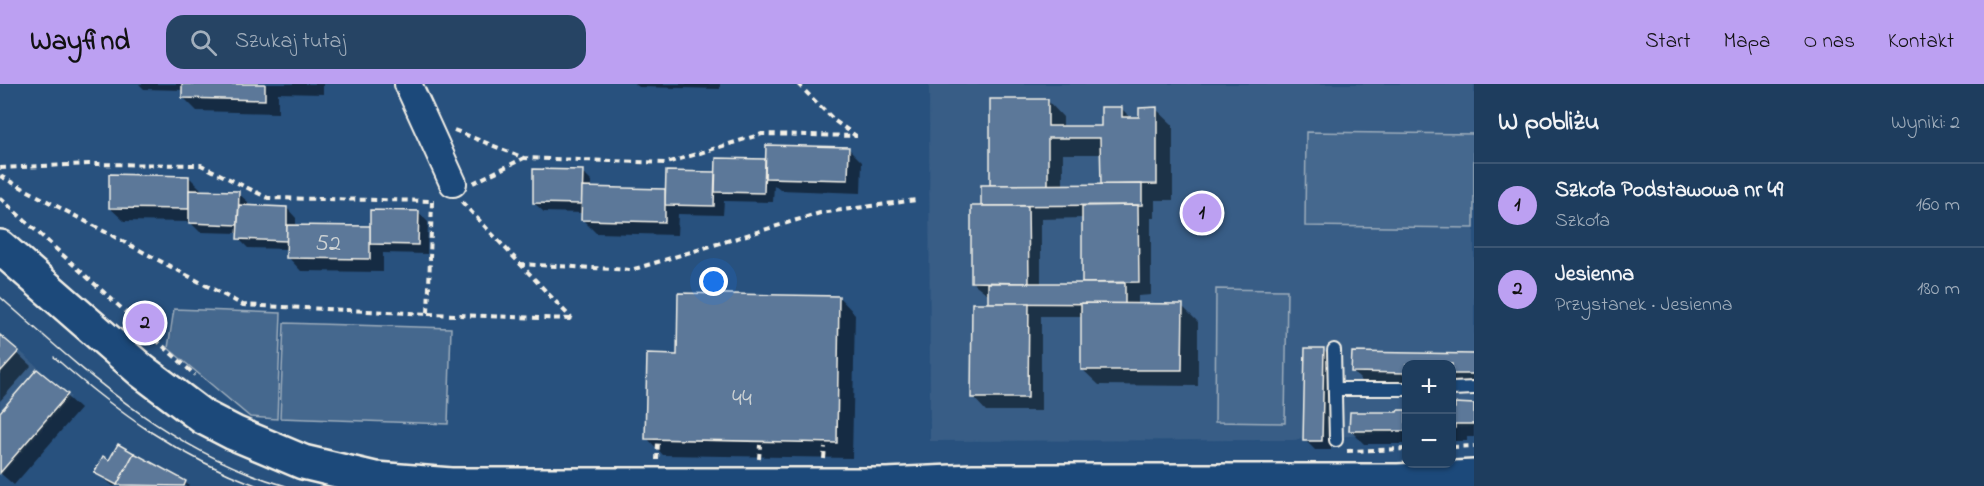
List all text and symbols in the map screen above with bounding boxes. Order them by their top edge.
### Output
search box [166,15,586,69]
text: Wayfind [30,22,130,63]
icon: search [187,26,220,59]
text: Szukaj tutaj [235,26,346,58]
text: Start [1645,27,1691,57]
text: Mapa [1724,27,1770,57]
text: O nas [1803,27,1855,57]
text: Kontakt [1888,27,1954,57]
text: W pobliżu [1498,104,1599,142]
text: Wyniki: 2 [1891,109,1960,138]
text: Szkoła Podstawowa nr 49 [1555,175,1783,207]
pin: 1 [1182,190,1222,236]
text: 1 [1514,191,1521,220]
text: 160 m [1916,191,1960,220]
text: Szkoła [1555,207,1610,236]
house number: 52 [315,227,341,262]
text: Jesienna [1555,259,1634,291]
your location [699,267,728,296]
text: 2 [1513,275,1522,304]
text: 180 m [1917,275,1960,304]
text: Przystanek · Jesienna [1555,291,1733,320]
pin: 2 [126,300,164,346]
map controls [1402,360,1456,468]
button: + [1402,360,1456,414]
house number: 44 [732,382,752,417]
button: − [1402,414,1456,468]

